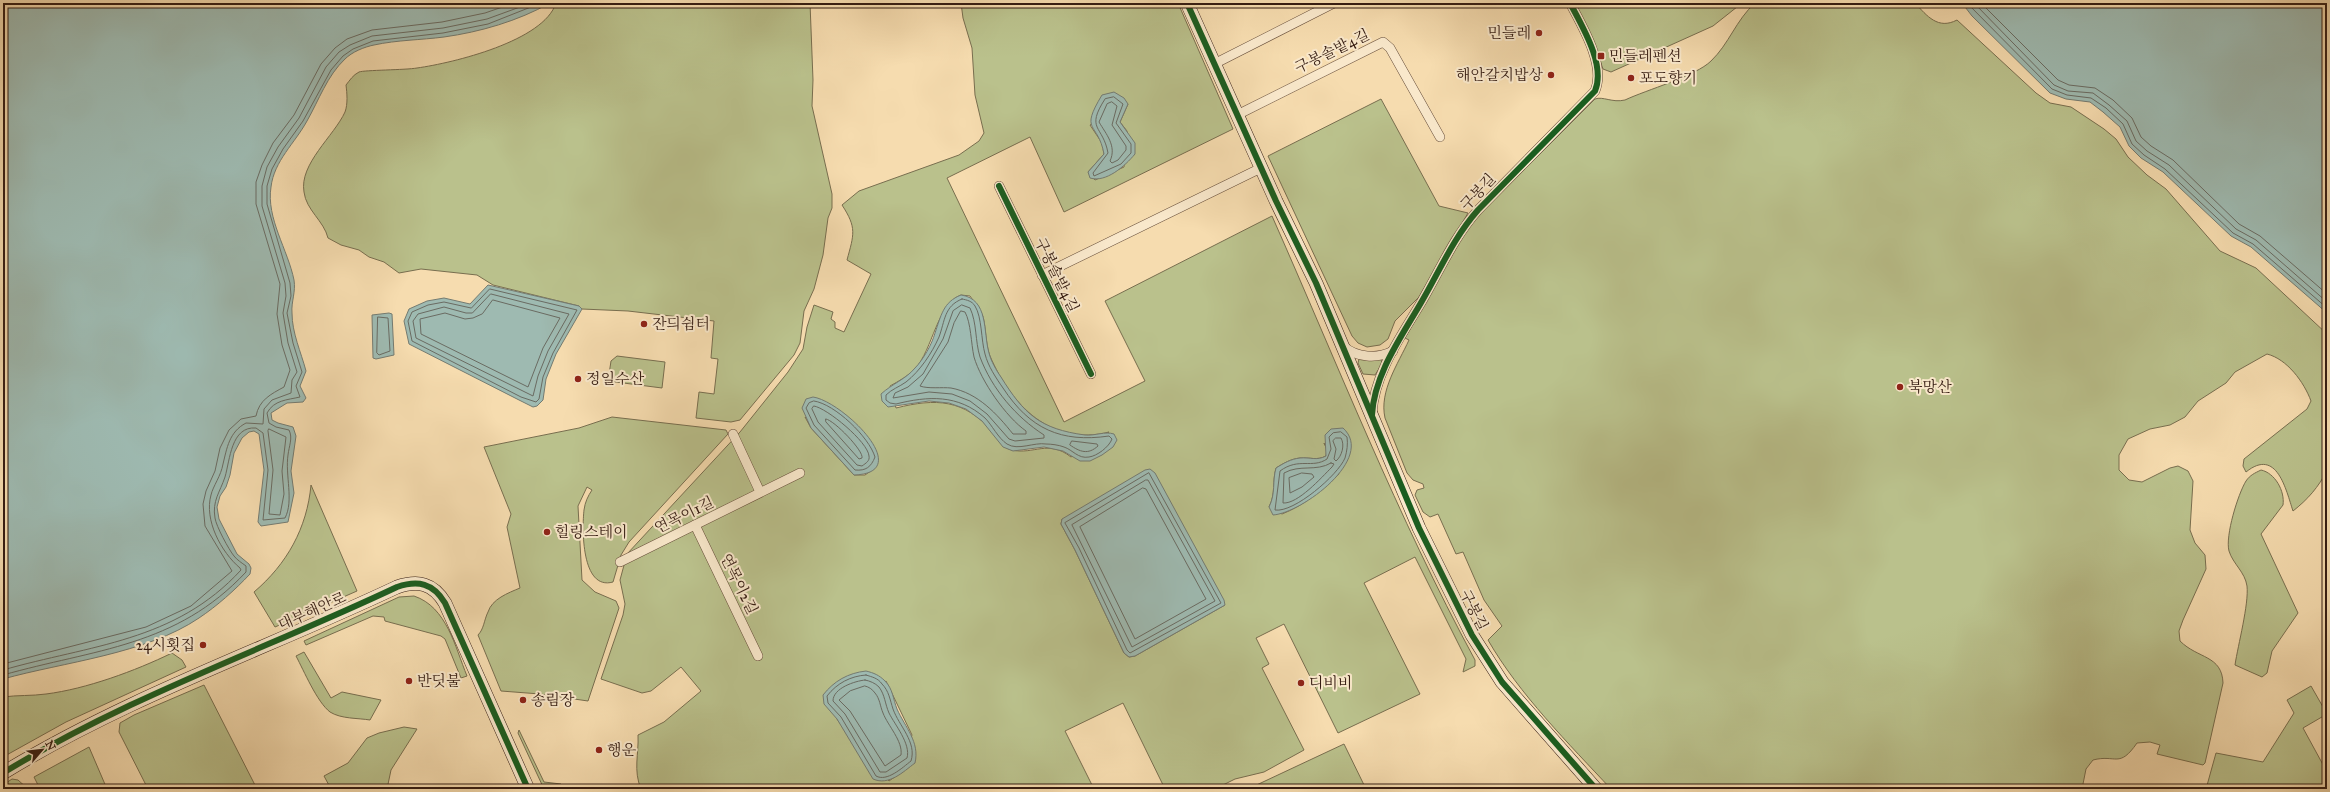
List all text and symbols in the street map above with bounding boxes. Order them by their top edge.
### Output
place label: 민들레 [1488,24,1531,42]
street label: 구봉솔밭4길 [1292,25,1372,77]
marker: 민들레 [1534,28,1544,38]
place label: 민들레펜션 [1609,47,1681,65]
marker: 민들레펜션 [1596,51,1606,61]
place label: 해안갈치밥상 [1456,66,1543,84]
place label: 포도향기 [1639,69,1697,87]
marker: 해안갈치밥상 [1546,70,1556,80]
marker: 포도향기 [1626,73,1636,83]
street label: 구봉길 [1457,170,1499,214]
street label: 구봉솔밭4길 [1031,235,1083,315]
place label: 잔듸쉼터 [652,315,710,333]
marker: 잔듸쉼터 [639,319,649,329]
place label: 정일수산 [586,370,644,388]
marker: 정일수산 [573,374,583,384]
place label: 북망산 [1908,378,1952,396]
marker: 북망산 [1895,382,1905,392]
street label: 연목이1길 [651,493,717,537]
place label: 힐링스테이 [555,523,627,541]
marker: 힐링스테이 [542,527,552,537]
street label: 연목이2길 [717,551,761,617]
street label: 구봉길 [1456,587,1492,633]
street label: 대부해안로 [275,588,349,634]
place label: 24시횟집 [136,636,195,654]
marker: 24시횟집 [198,640,208,650]
place label: 반딧불 [417,672,461,690]
place label: 디비비 [1309,674,1352,692]
marker: 반딧불 [404,676,414,686]
marker: 디비비 [1296,678,1306,688]
place label: 송림장 [531,691,575,709]
marker: 송림장 [518,695,528,705]
north arrow [22,730,62,770]
text: N [42,738,59,753]
place label: 행운 [607,741,636,759]
marker: 행운 [594,745,604,755]

